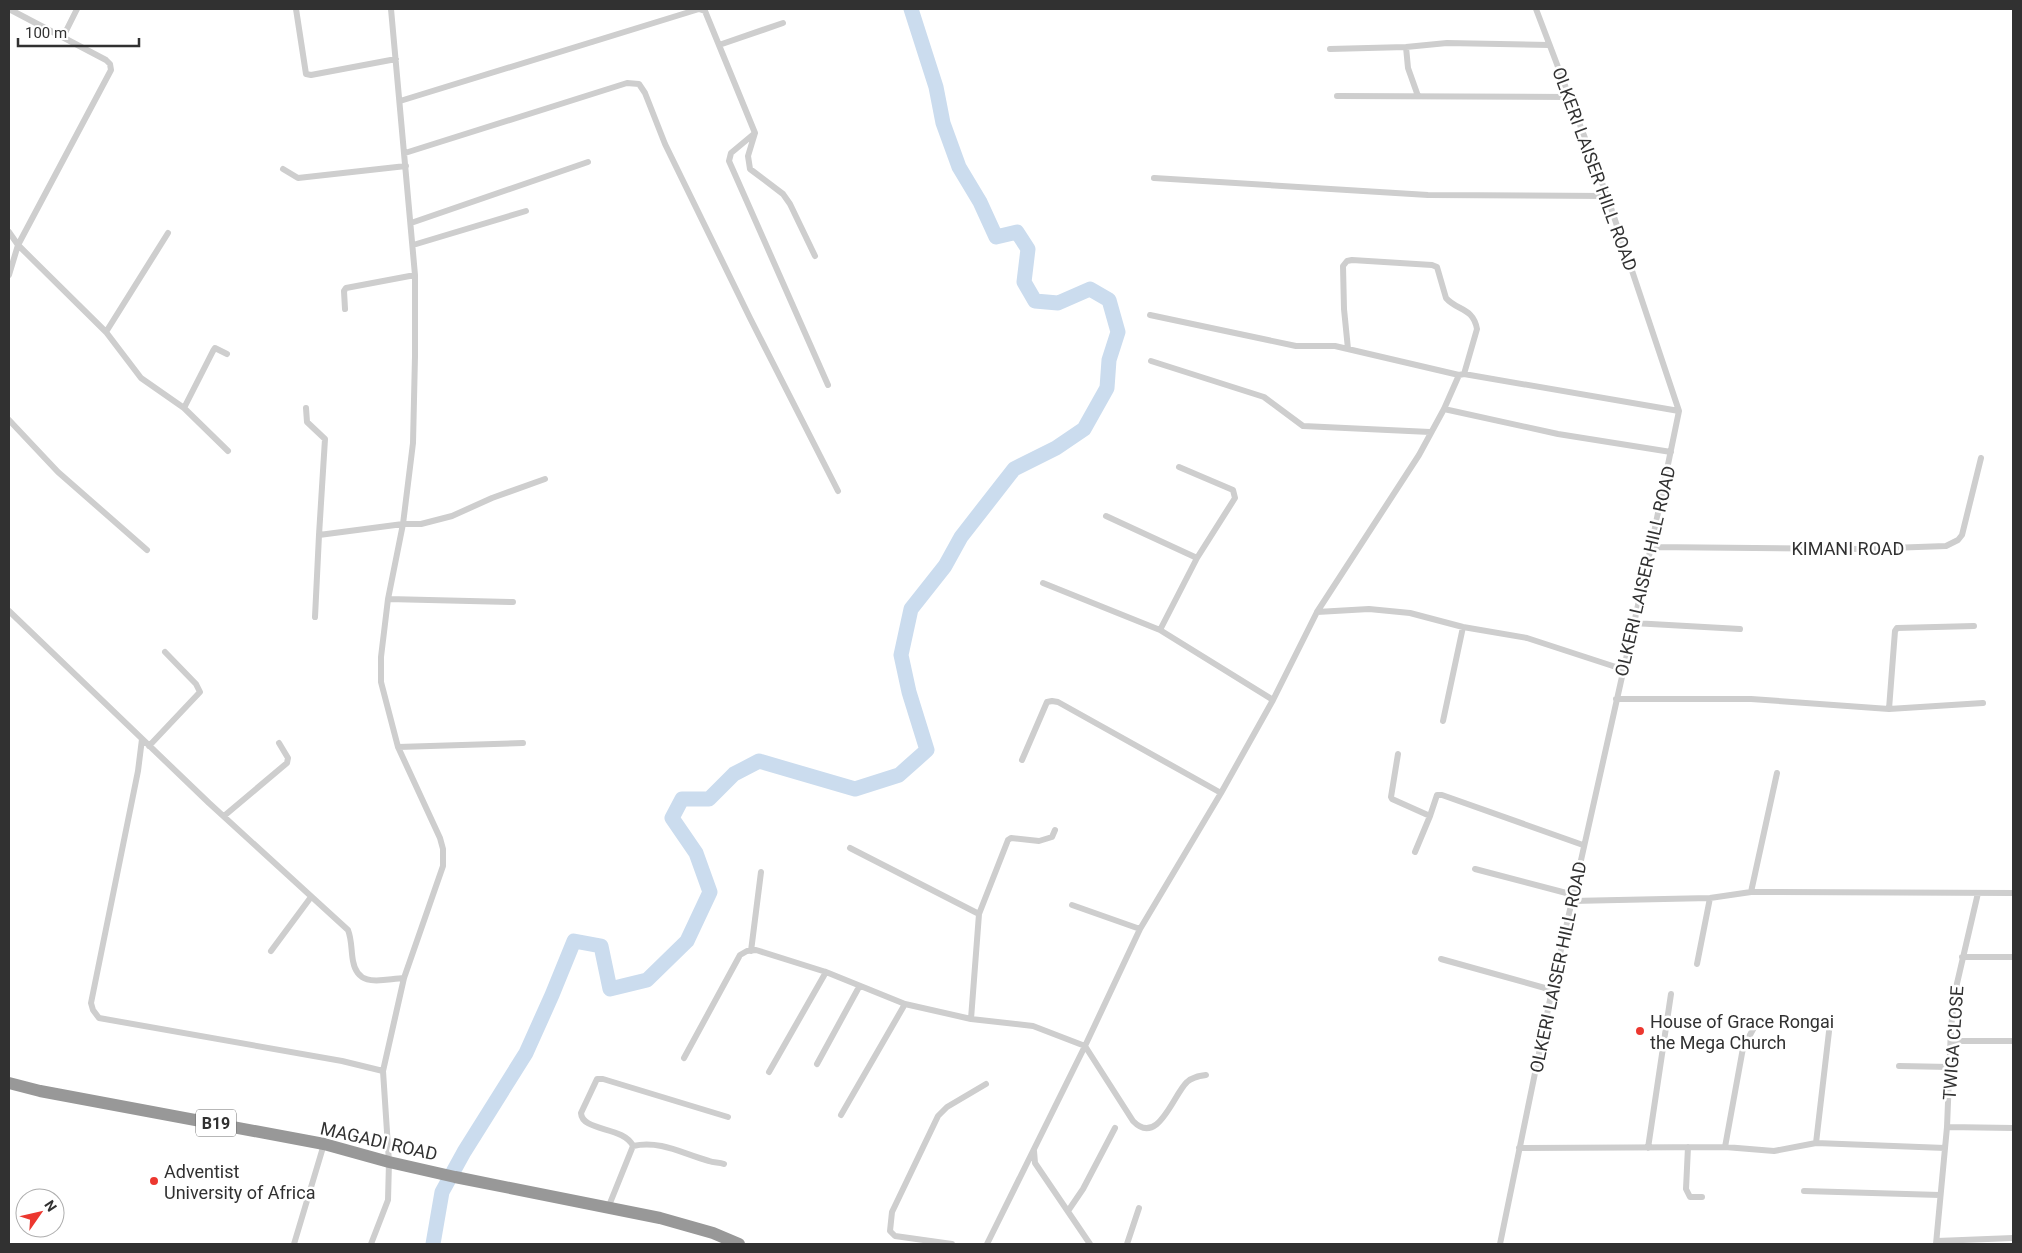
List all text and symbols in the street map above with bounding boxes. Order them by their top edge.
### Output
scale bar [18,15,139,47]
text: 100 m [25,24,67,42]
street label: OLKERI LAISER HILL ROAD [1548,64,1642,274]
street label: OLKERI LAISER HILL ROAD [1611,464,1679,678]
street label: KIMANI ROAD [1792,538,1904,559]
street label: OLKERI LAISER HILL ROAD [1525,859,1591,1075]
street label: TWIGA CLOSE [1939,985,1967,1101]
place label: House of Grace Rongai the Mega Church [1650,1011,1834,1053]
marker: House of Grace Rongai the Mega Church [1634,1025,1646,1037]
road number: B19 [196,1110,236,1136]
street label: MAGADI ROAD [318,1117,440,1165]
place label: Adventist University of Africa [164,1161,315,1203]
marker: Adventist University of Africa [148,1175,160,1187]
north arrow [15,1188,65,1238]
text: N [41,1197,60,1214]

